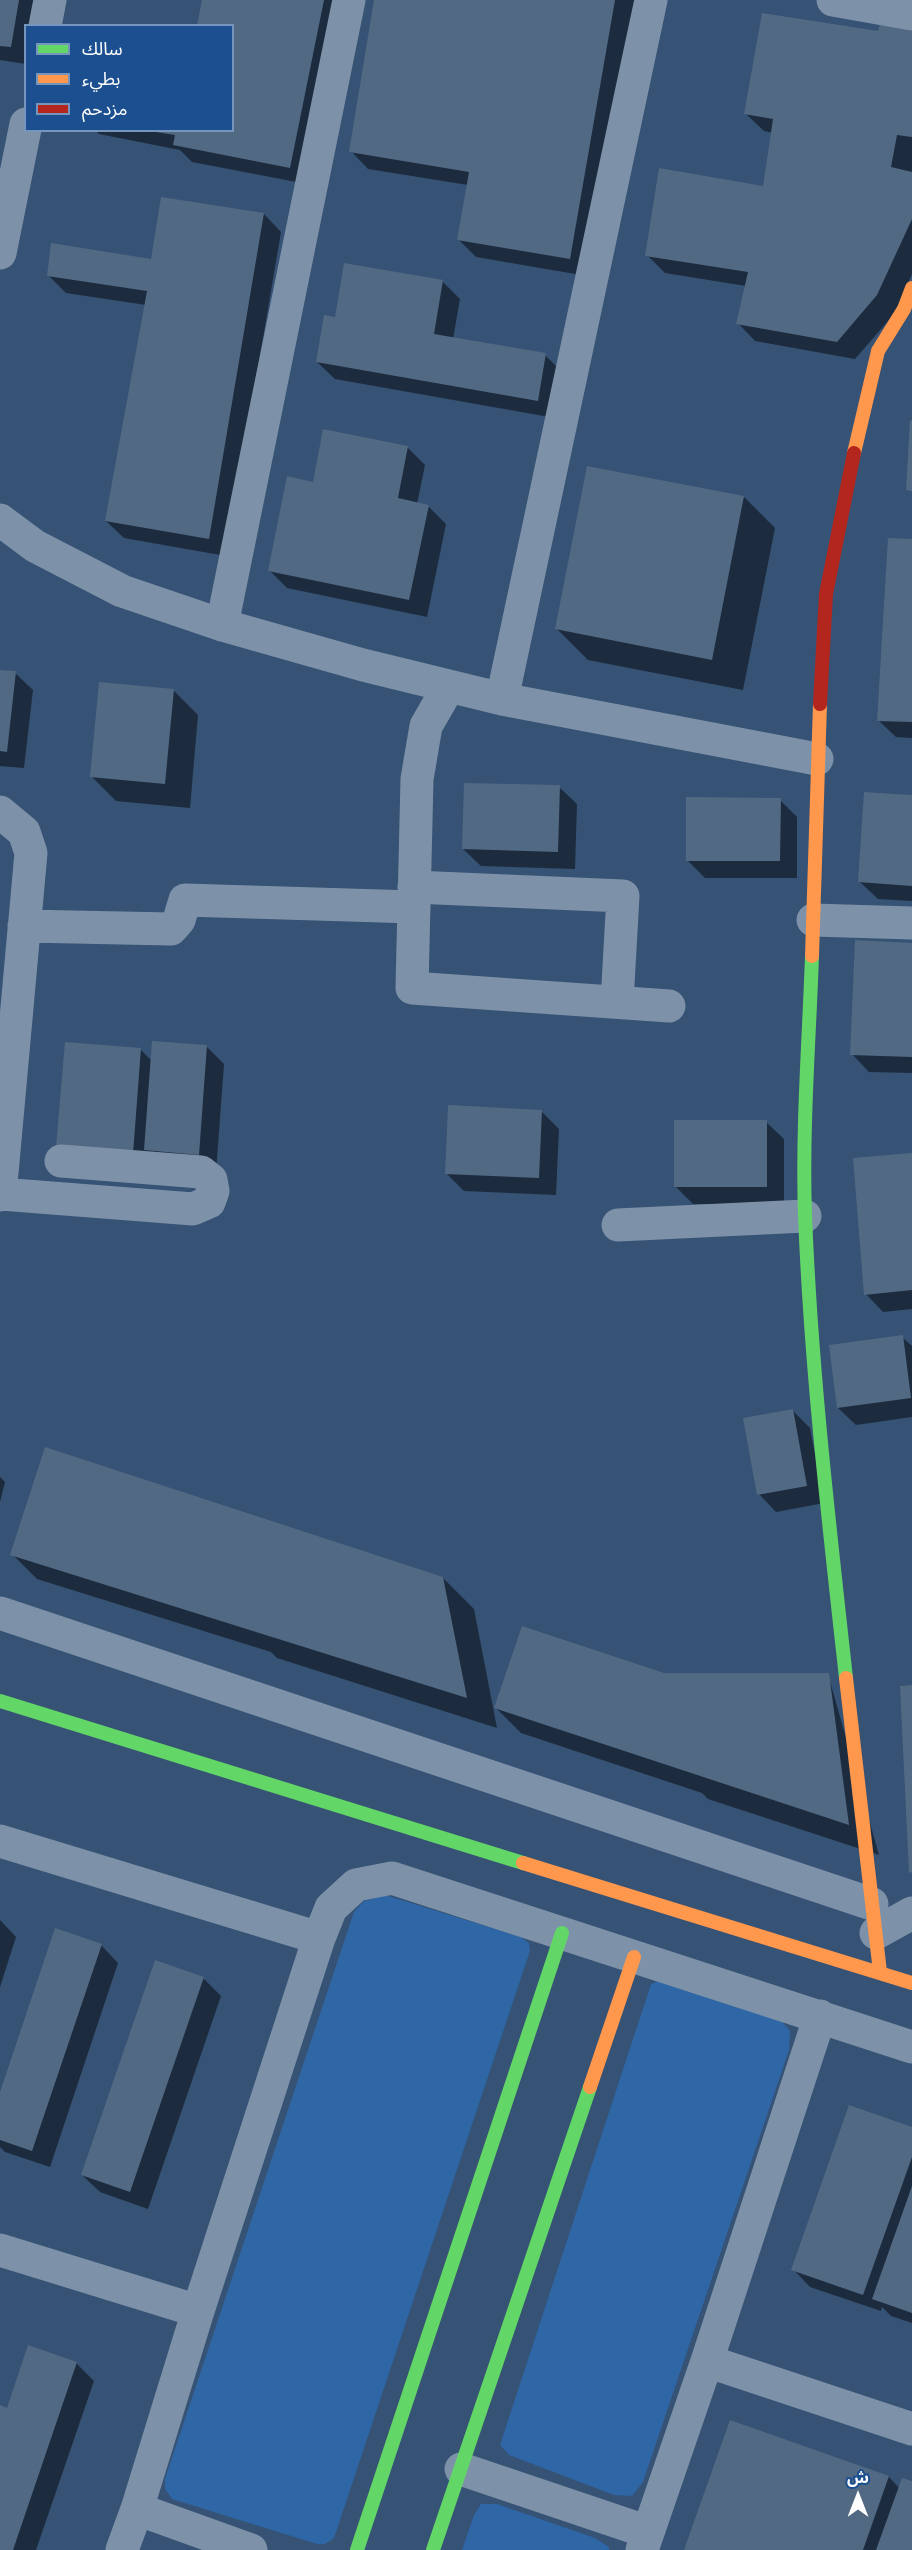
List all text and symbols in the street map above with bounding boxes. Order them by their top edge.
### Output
legend [24,24,234,132]
text: سالك [82,38,123,60]
text: بطيء [82,68,120,90]
text: مزدحم [82,98,127,120]
north arrow [828,2466,888,2526]
text: ش [847,2468,869,2488]

